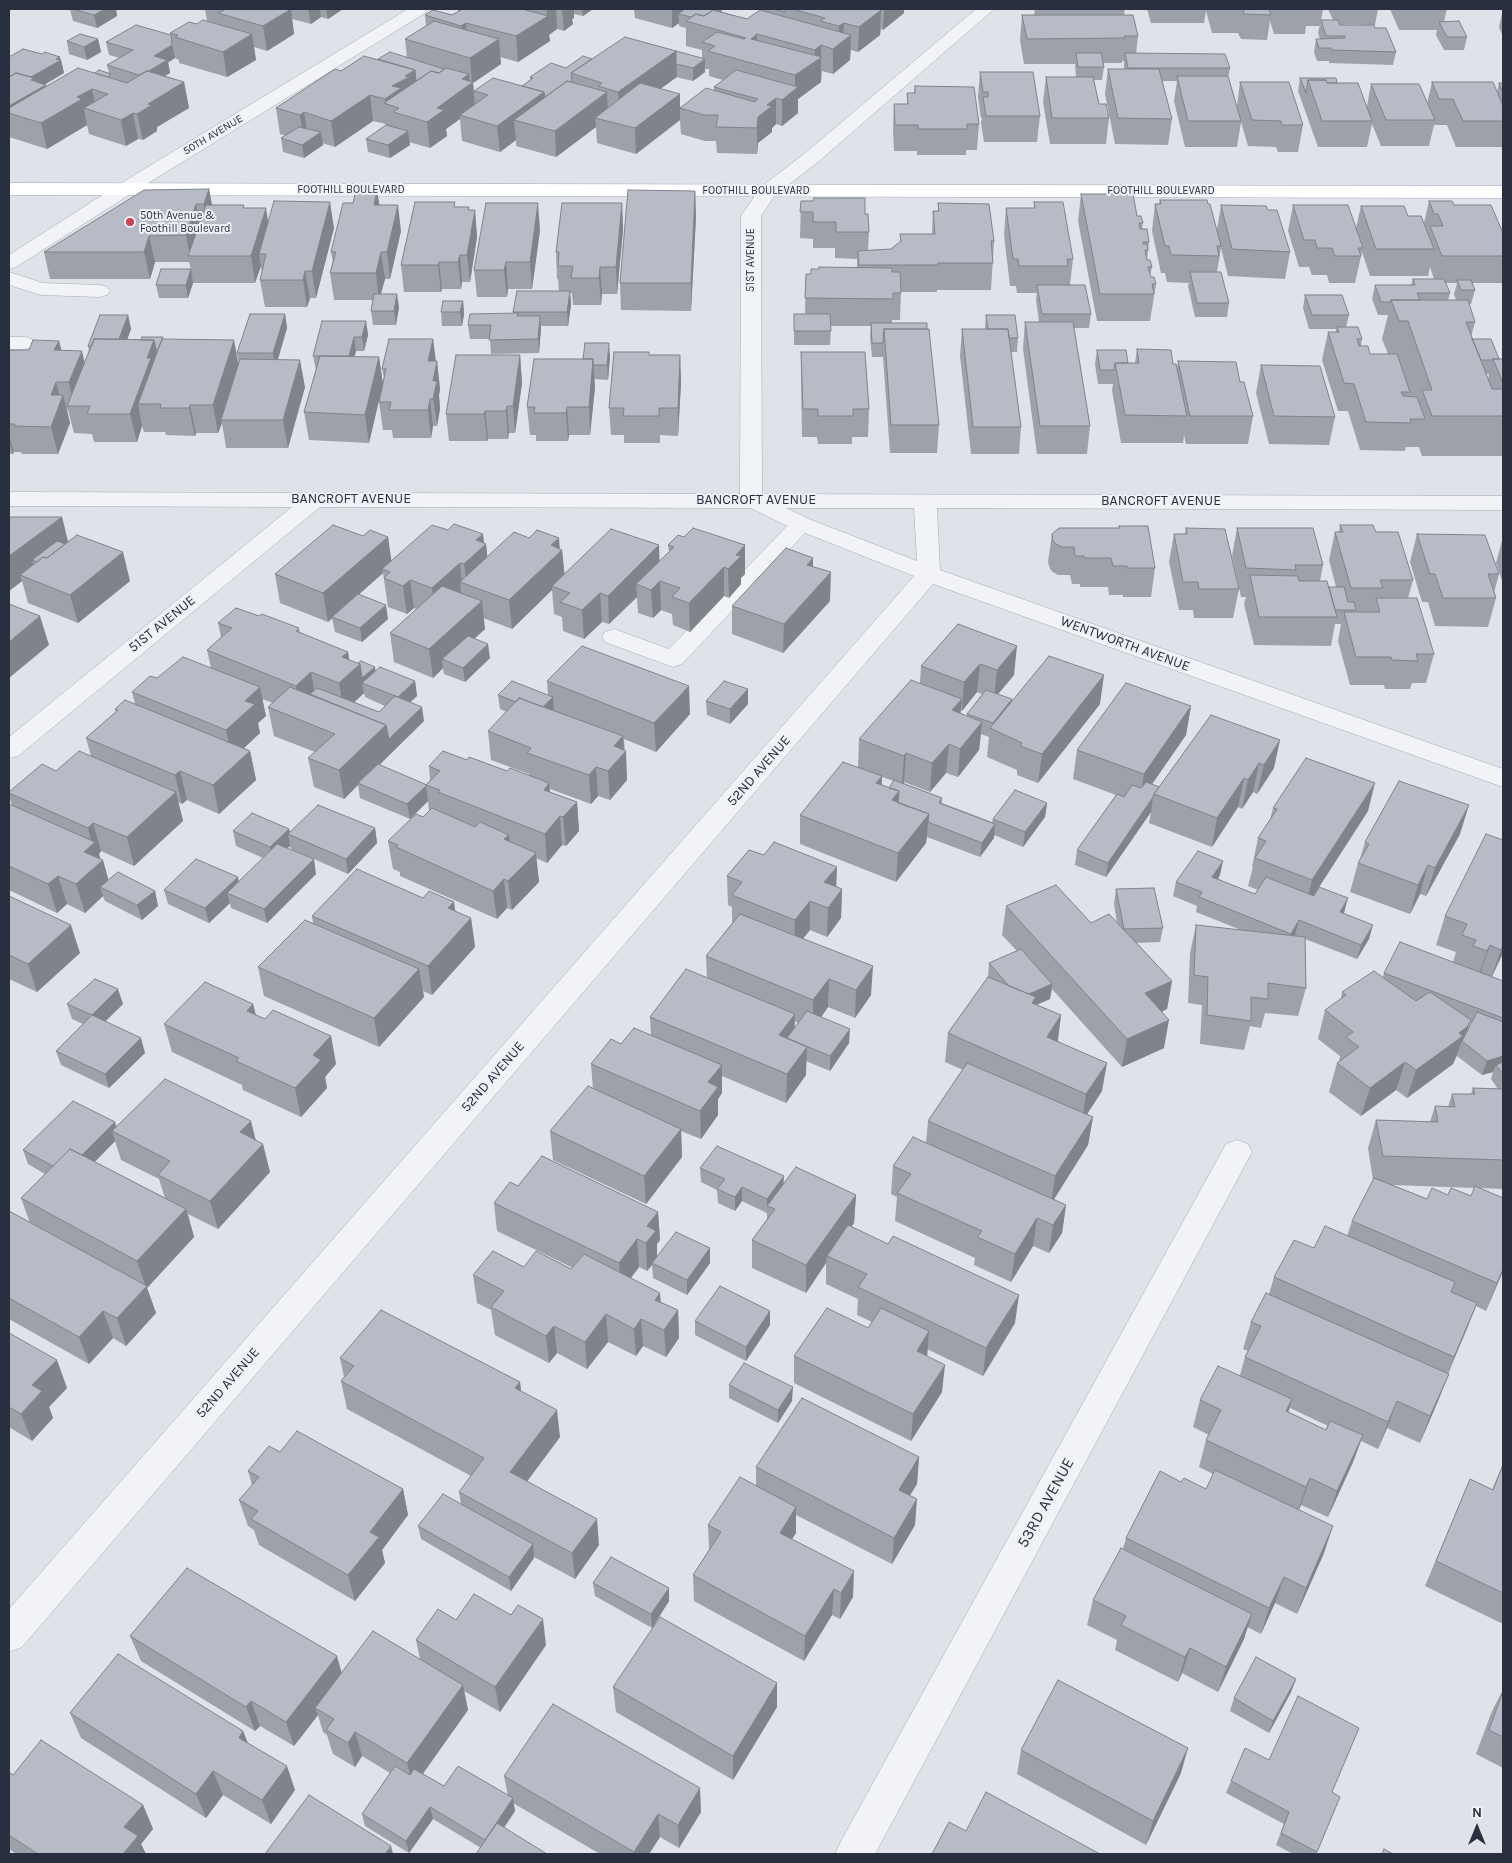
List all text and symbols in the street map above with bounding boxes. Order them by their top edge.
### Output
street label: 50TH AVENUE [181,112,245,158]
street label: FOOTHILL BOULEVARD [297,183,405,197]
street label: FOOTHILL BOULEVARD [702,184,810,198]
street label: FOOTHILL BOULEVARD [1107,184,1215,198]
place label: 50th Avenue & Foothill Boulevard [140,209,231,235]
marker: 50th Avenue & Foothill Boulevard [124,216,136,228]
street label: 51ST AVENUE [744,228,758,292]
street label: BANCROFT AVENUE [291,491,411,507]
street label: BANCROFT AVENUE [696,492,816,508]
street label: BANCROFT AVENUE [1101,493,1221,509]
street label: 51ST AVENUE [125,592,199,656]
street label: WENTWORTH AVENUE [1058,613,1192,675]
street label: 52ND AVENUE [724,732,794,810]
street label: 52ND AVENUE [458,1038,528,1116]
street label: 52ND AVENUE [193,1344,263,1422]
street label: 53RD AVENUE [1013,1455,1079,1551]
north arrow [1452,1803,1502,1853]
text: N [1472,1804,1482,1821]

